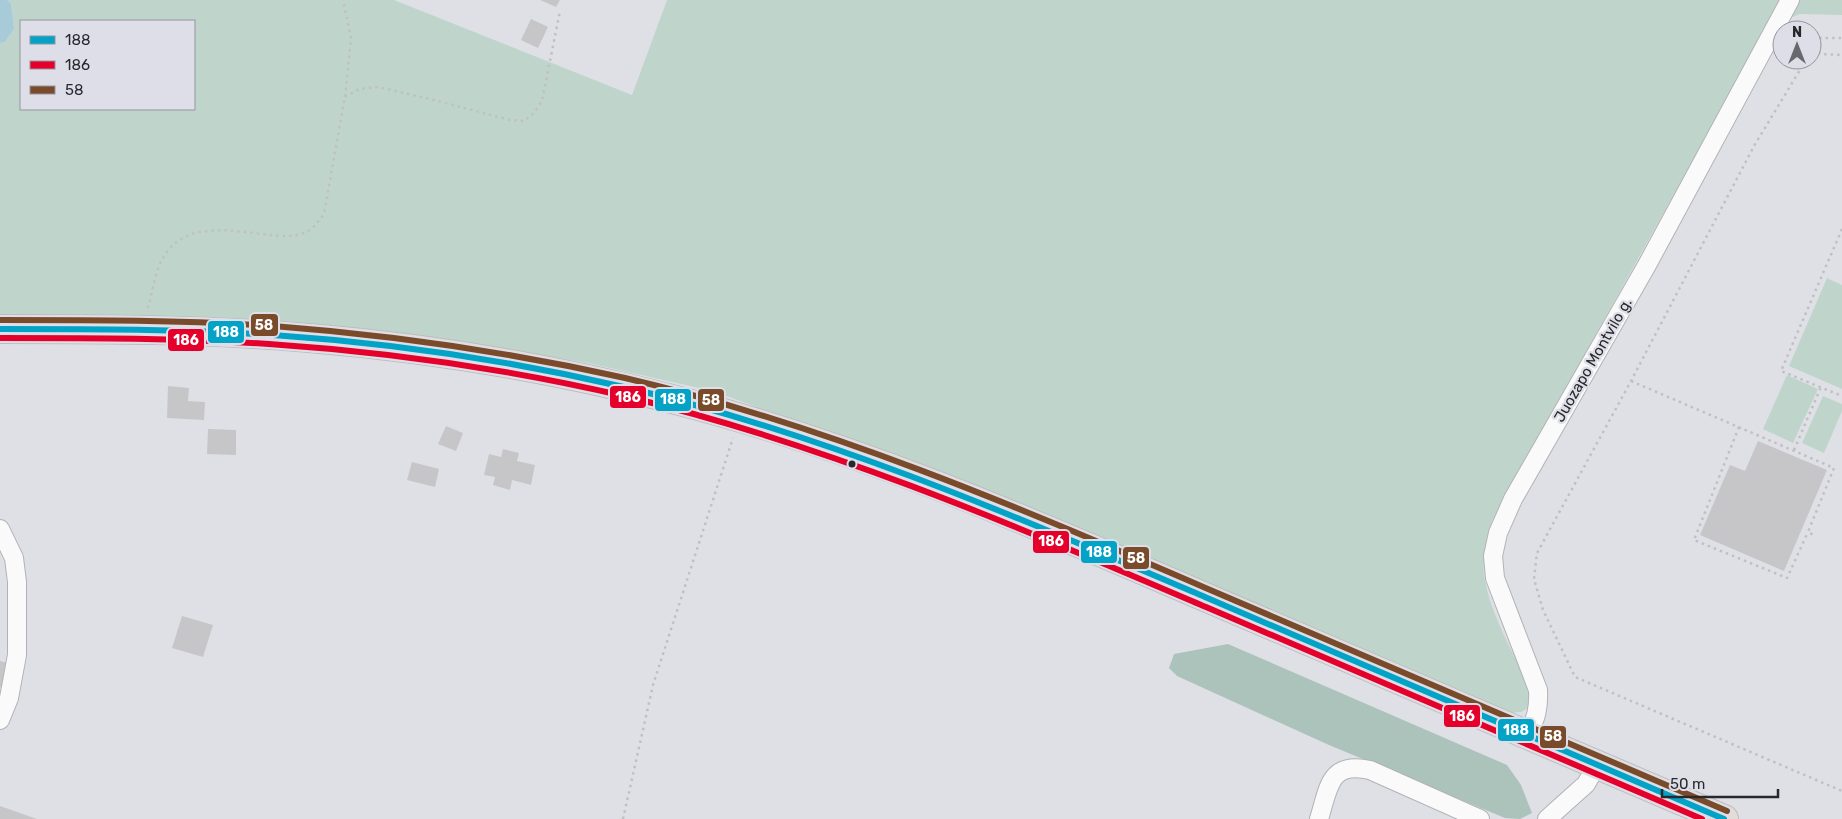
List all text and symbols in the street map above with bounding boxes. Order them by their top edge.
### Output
legend [20,20,195,110]
north arrow [1772,20,1822,70]
text: N [1792,24,1802,41]
text: 188 [65,31,91,49]
text: 186 [65,56,90,74]
text: 58 [65,81,83,99]
street label: Juozapo Montvilo g. [1550,295,1636,425]
line badge: 58 [250,313,279,337]
text: 58 [255,317,273,334]
line badge: 188 [207,320,245,344]
text: 188 [213,324,239,341]
line badge: 186 [167,328,205,352]
text: 186 [173,332,199,349]
line badge: 186 [609,385,647,409]
line badge: 188 [654,388,692,412]
line badge: 58 [697,388,725,412]
text: 186 [615,389,641,406]
text: 188 [660,391,686,408]
text: 58 [702,392,720,409]
unlabelled marker [847,459,857,469]
line badge: 186 [1032,530,1070,554]
text: 186 [1038,533,1064,550]
line badge: 188 [1080,540,1118,564]
text: 188 [1086,544,1112,561]
line badge: 58 [1122,546,1150,570]
text: 58 [1127,550,1145,567]
line badge: 186 [1443,704,1481,728]
text: 186 [1449,708,1475,725]
line badge: 188 [1497,718,1535,742]
text: 188 [1503,722,1529,739]
line badge: 58 [1539,725,1567,749]
text: 58 [1544,728,1562,745]
scale bar [1662,766,1778,798]
text: 50 m [1670,775,1705,793]

